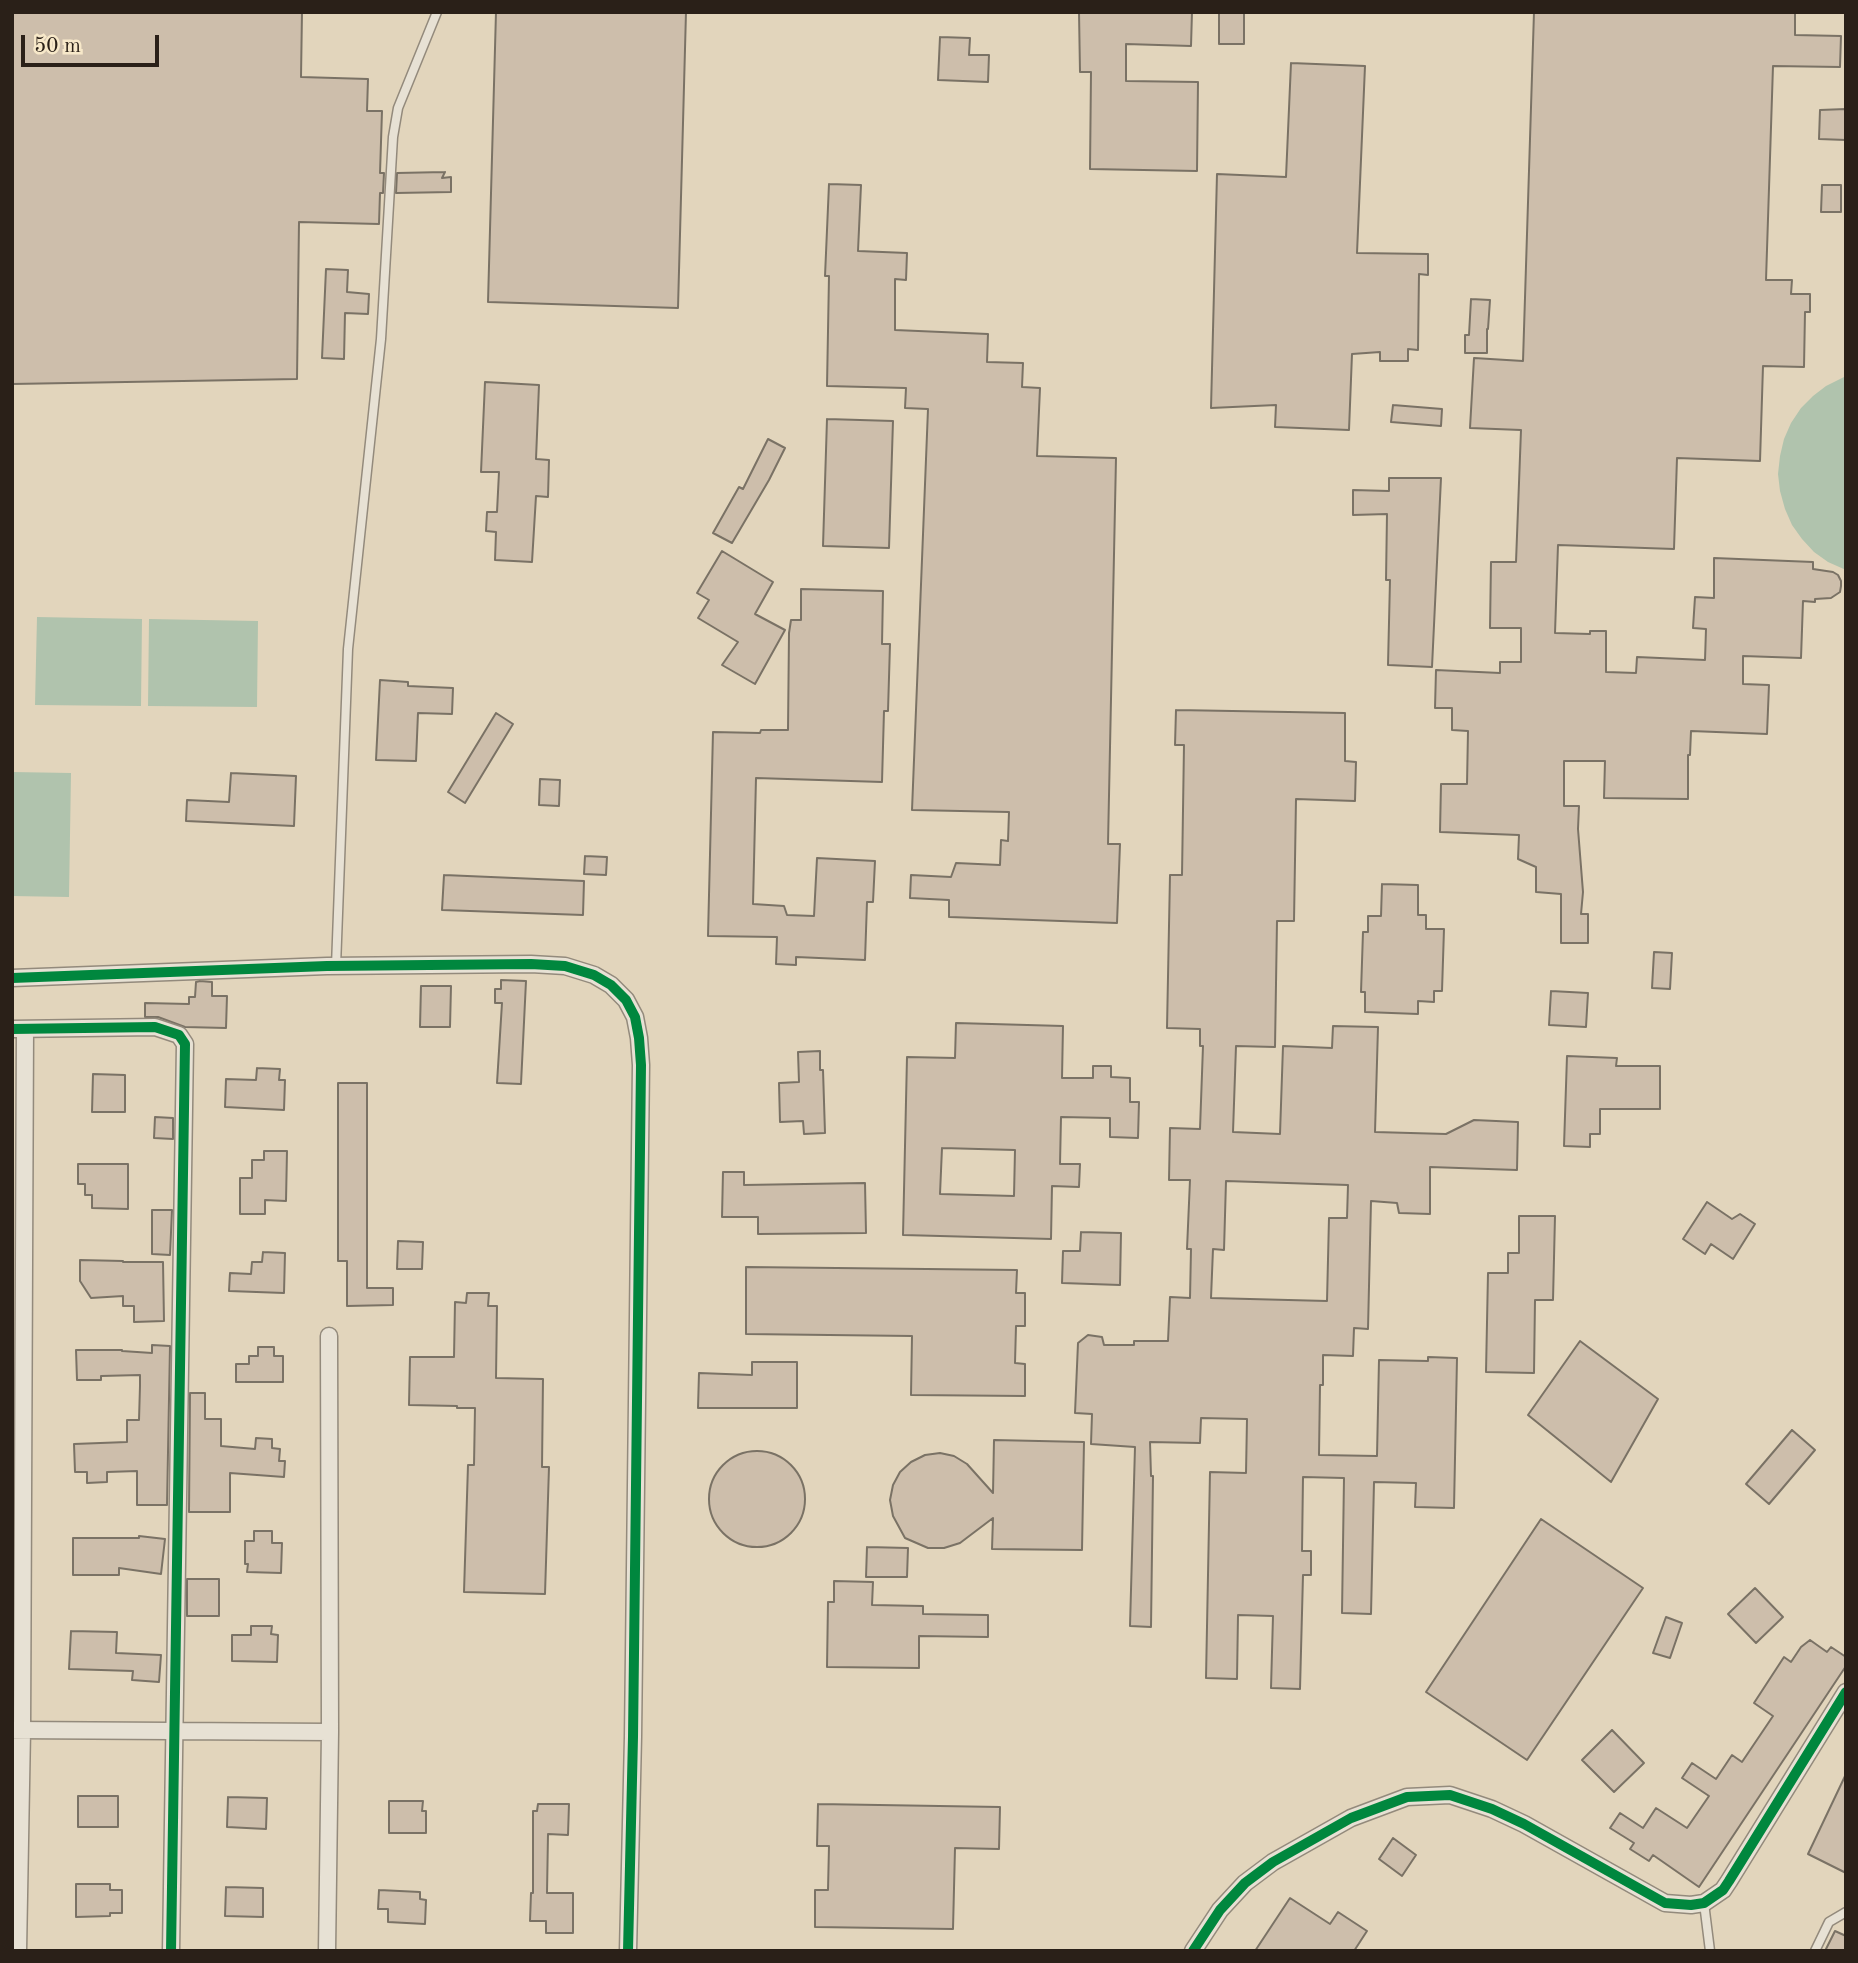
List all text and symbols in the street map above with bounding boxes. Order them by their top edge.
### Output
scale bar [24,21,163,65]
text: 50 m [34,36,81,57]

